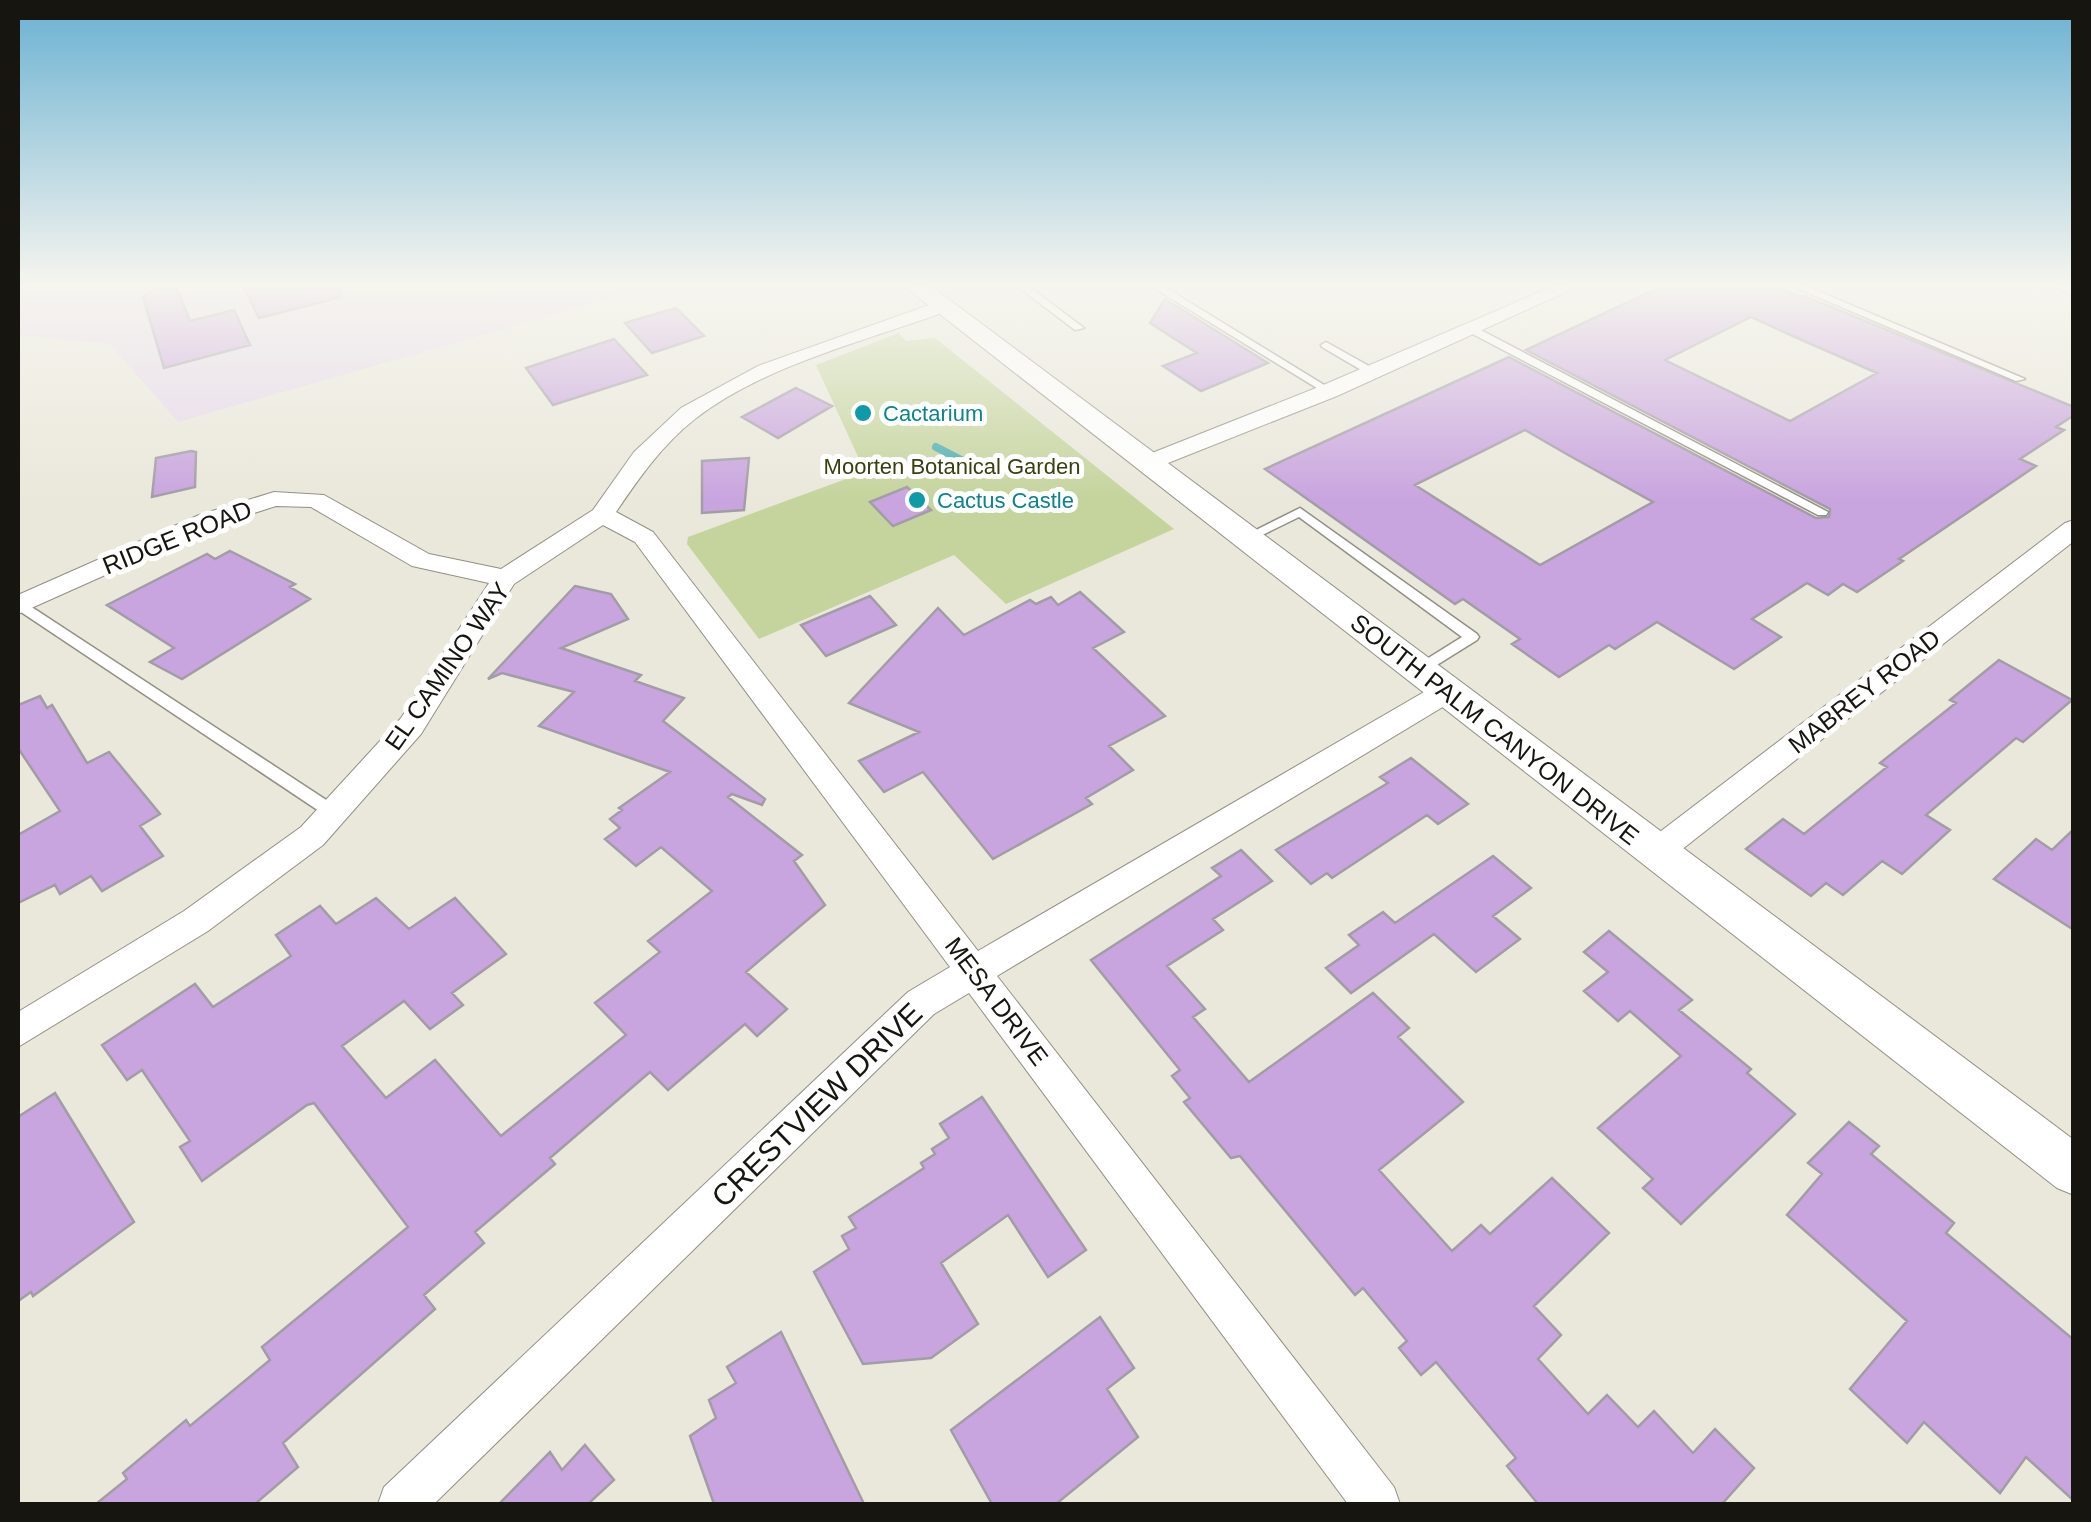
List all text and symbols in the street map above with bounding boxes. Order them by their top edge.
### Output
place label: Cactarium [883,401,983,426]
marker: Cactarium [852,402,874,424]
park label: Moorten Botanical Garden [824,454,1080,479]
place label: Cactus Castle [937,488,1074,513]
marker: Cactus Castle [906,489,928,511]
street label: RIDGE ROAD [98,494,256,580]
street label: EL CAMINO WAY [379,577,515,755]
street label: SOUTH PALM CANYON DRIVE [1345,608,1645,850]
street label: MABREY ROAD [1783,623,1945,759]
street label: MESA DRIVE [940,932,1054,1070]
street label: CRESTVIEW DRIVE [705,996,928,1213]

